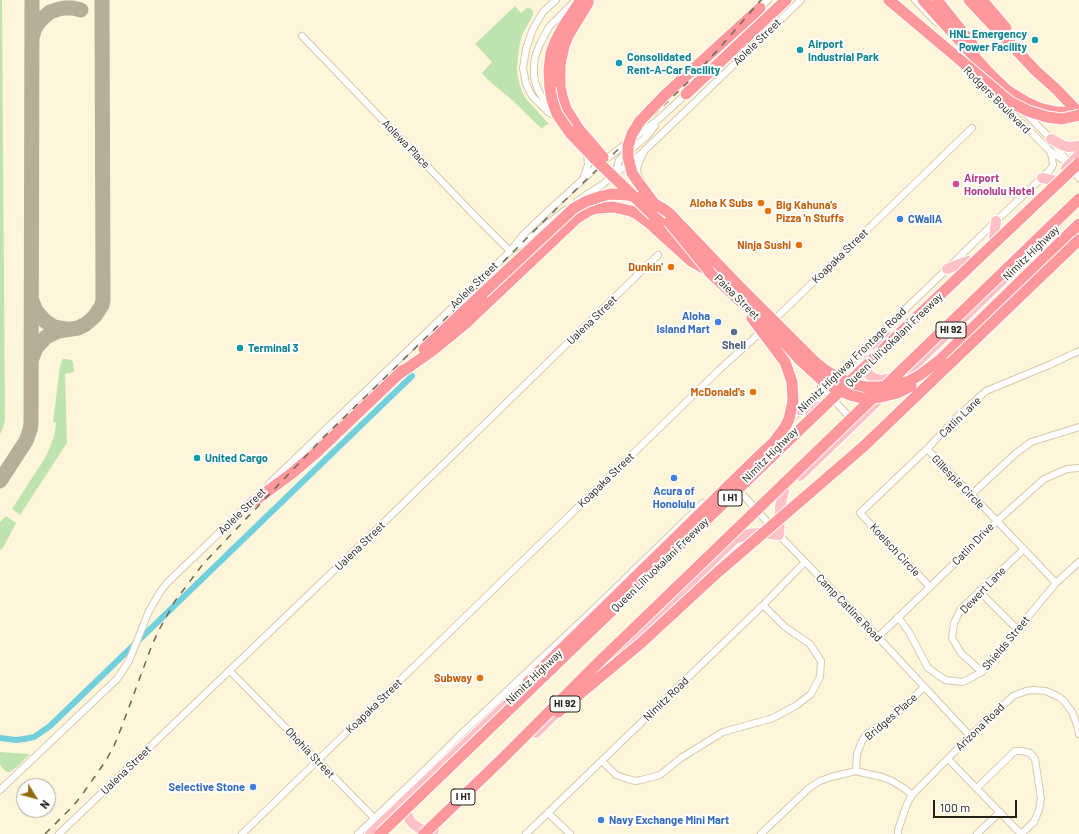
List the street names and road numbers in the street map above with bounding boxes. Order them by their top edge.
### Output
street label: Aolele Street [730,16,784,68]
street label: Rodgers Boulevard [961,64,1033,136]
street label: Aolewa Place [380,117,432,171]
street label: Nimitz Highway [1000,223,1062,283]
street label: Koapaka Street [809,226,871,286]
street label: Aolele Street [447,259,501,311]
street label: Paiea Street [712,272,762,322]
street label: Queen Liliʻuokalani Freeway [843,290,945,390]
street label: Ualena Street [564,293,620,347]
street label: Nimitz Highway Frontage Road [795,305,909,415]
road number: HI 92 [936,322,966,338]
street label: Catlin Lane [936,394,984,440]
street label: Nimitz Highway [739,424,801,486]
street label: Koapaka Street [575,450,637,510]
street label: Gillespie Circle [929,452,987,512]
street label: Aolele Street [215,485,269,537]
road number: I H1 [718,490,742,506]
street label: Queen Liliʻuokalani Freeway [609,515,711,615]
street label: Ualena Street [332,519,388,573]
street label: Catlin Drive [949,520,997,568]
street label: Koelsch Circle [867,521,923,579]
street label: Dewert Lane [957,564,1009,616]
street label: Camp Catline Road [813,571,885,645]
street label: Shields Street [979,613,1033,673]
street label: Nimitz Highway [503,647,565,707]
street label: Nimitz Road [641,674,691,724]
street label: Koapaka Street [343,676,405,736]
street label: Bridges Place [862,691,920,743]
road number: HI 92 [550,696,580,712]
street label: Arizona Road [953,701,1007,753]
street label: Ohohia Street [283,725,337,781]
street label: Ualena Street [98,743,154,797]
road number: I H1 [451,789,475,805]

